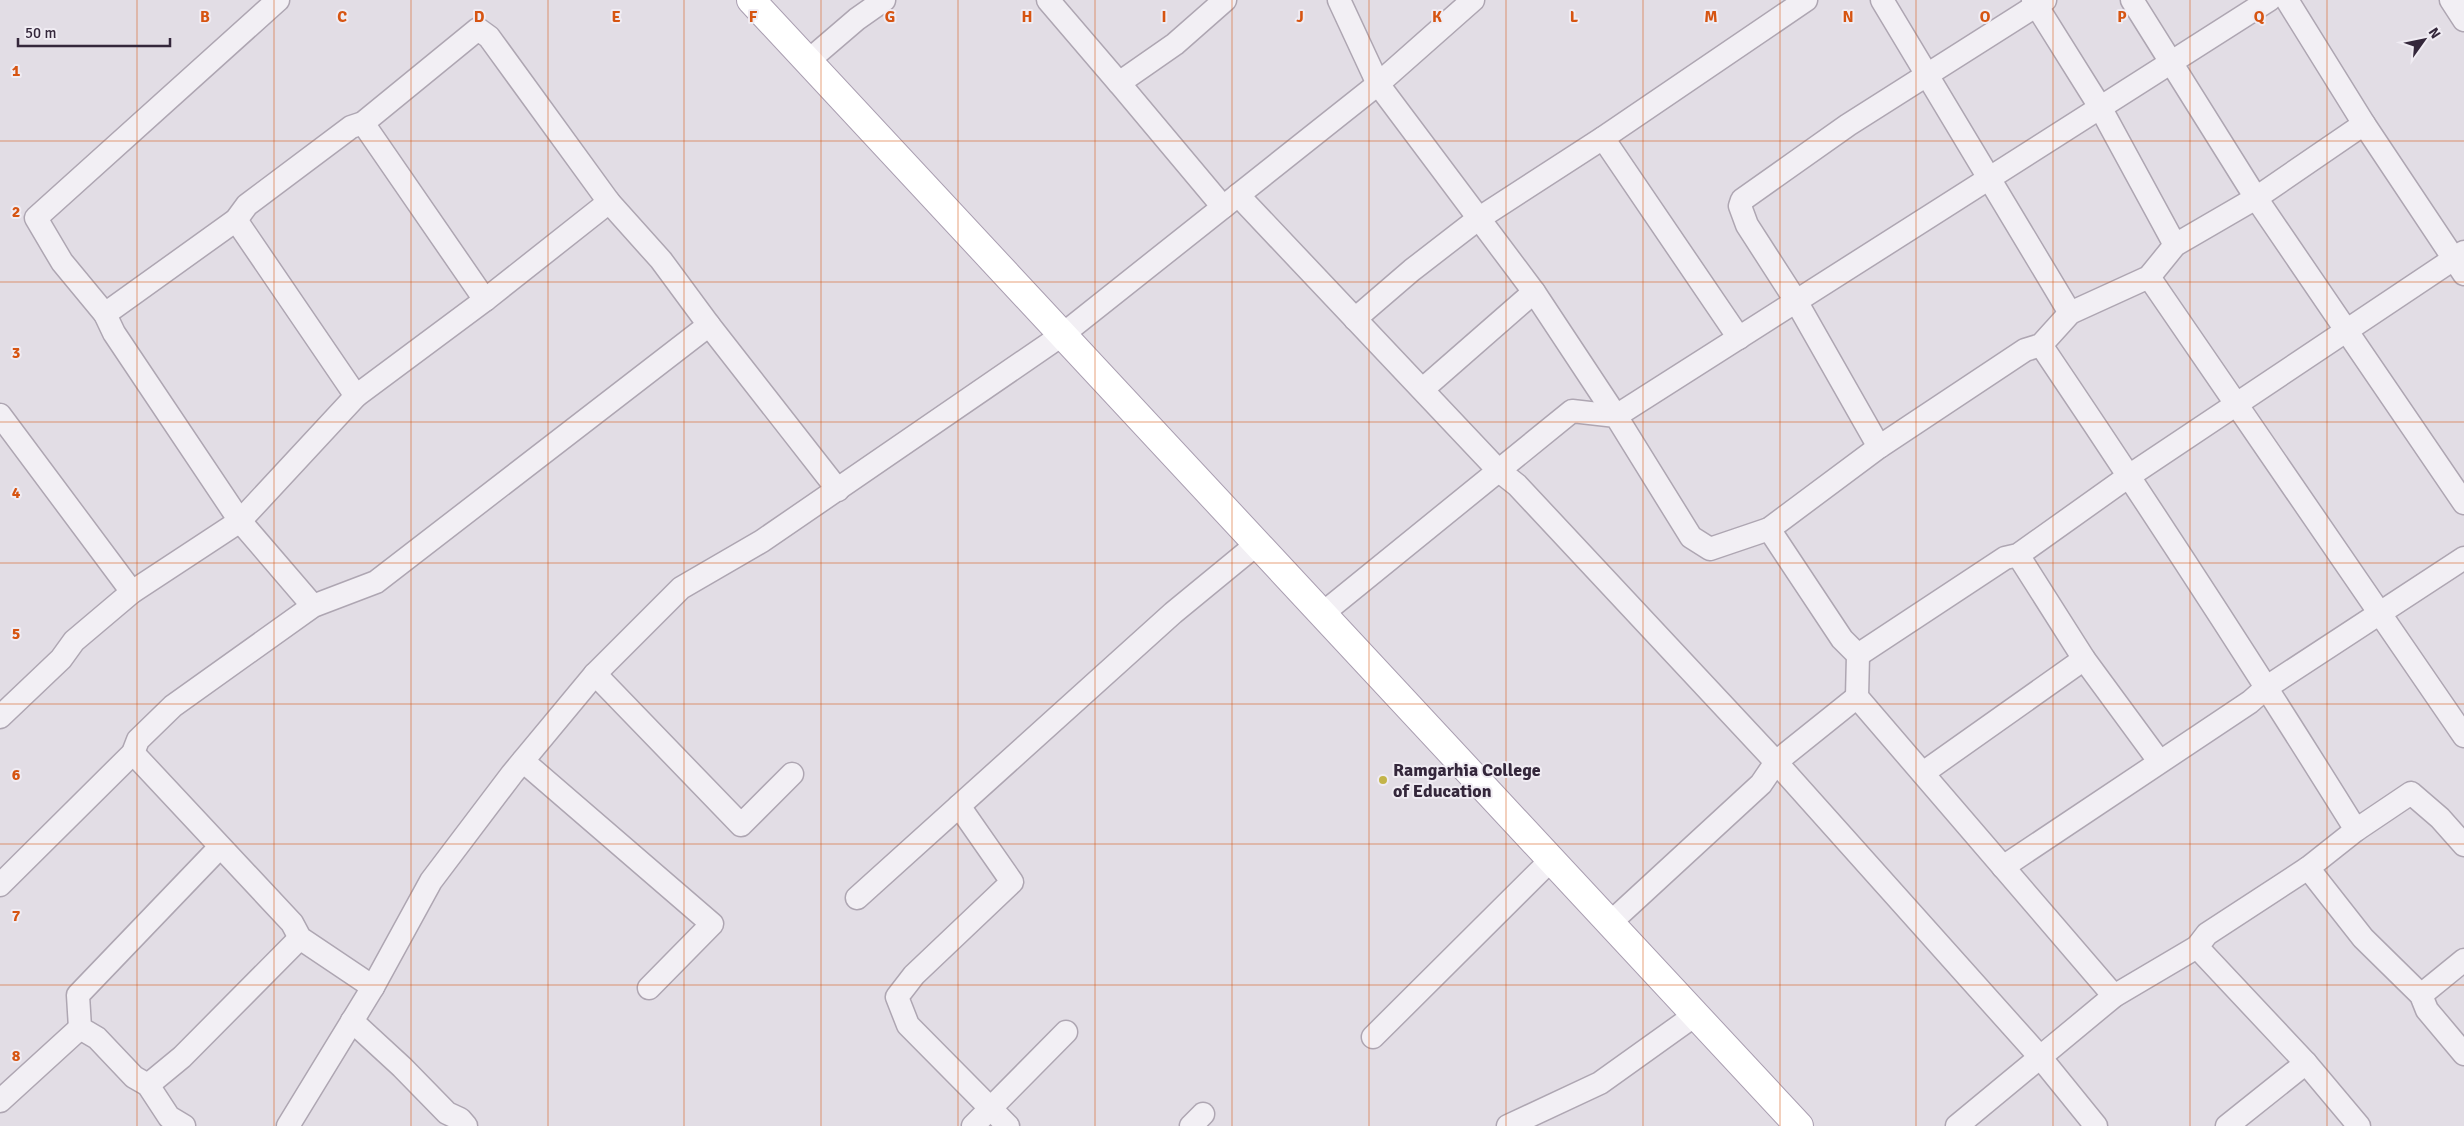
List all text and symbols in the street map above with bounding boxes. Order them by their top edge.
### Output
text: B [200,7,210,27]
text: C [337,7,347,27]
text: D [474,7,485,27]
text: E [611,7,621,27]
text: F [749,7,758,27]
text: G [885,7,895,27]
text: H [1022,7,1032,27]
text: I [1161,7,1167,27]
text: J [1296,7,1304,27]
text: K [1432,7,1442,27]
text: L [1570,7,1579,27]
text: M [1704,7,1718,27]
text: N [1842,7,1854,27]
text: O [1980,7,1991,27]
text: P [2117,7,2127,27]
text: Q [2254,7,2265,27]
scale bar [18,15,170,47]
north arrow [2399,15,2449,65]
text: 50 m [25,24,56,42]
text: N [2425,24,2444,42]
text: 1 [12,61,21,81]
text: 2 [12,202,20,222]
text: 3 [12,343,20,363]
text: 4 [12,483,21,503]
text: 5 [12,624,20,644]
place label: Ramgarhia College of Education [1393,759,1541,802]
text: 6 [12,765,21,785]
marker: Ramgarhia College of Education [1377,774,1389,786]
text: 7 [12,906,21,926]
text: 8 [12,1046,21,1066]

